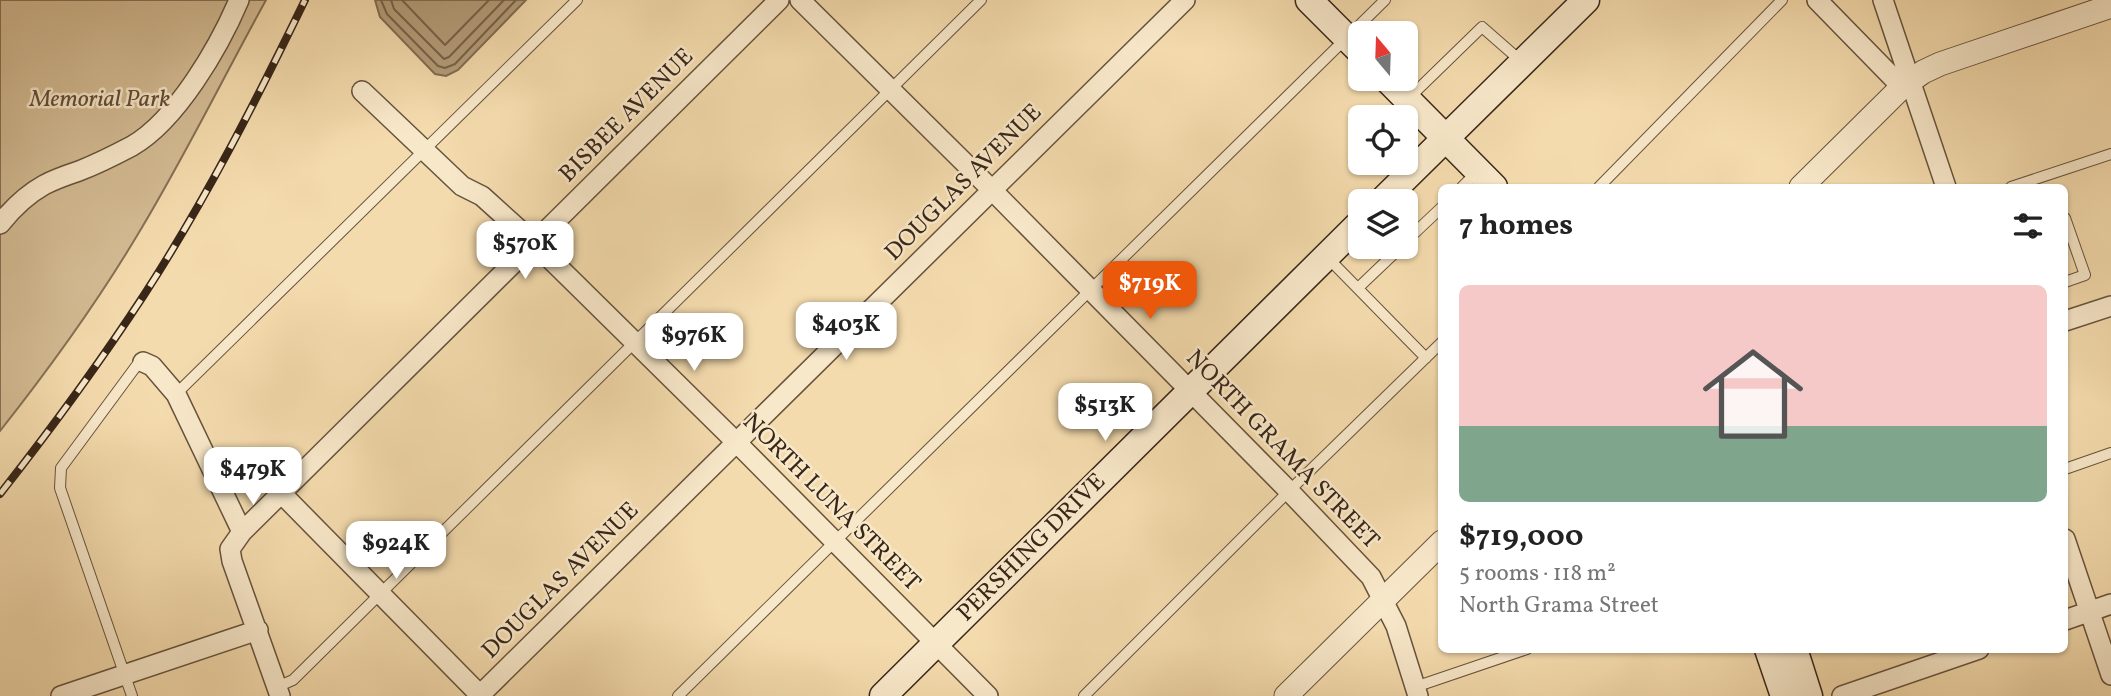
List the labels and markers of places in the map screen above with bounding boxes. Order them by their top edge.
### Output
pin: $570K [476,222,574,281]
pin: $719K [1101,262,1199,321]
pin: $403K [797,302,895,362]
pin: $976K [645,314,743,373]
pin: $513K [1056,384,1154,443]
pin: $479K [204,448,302,507]
pin: $924K [347,522,445,581]

